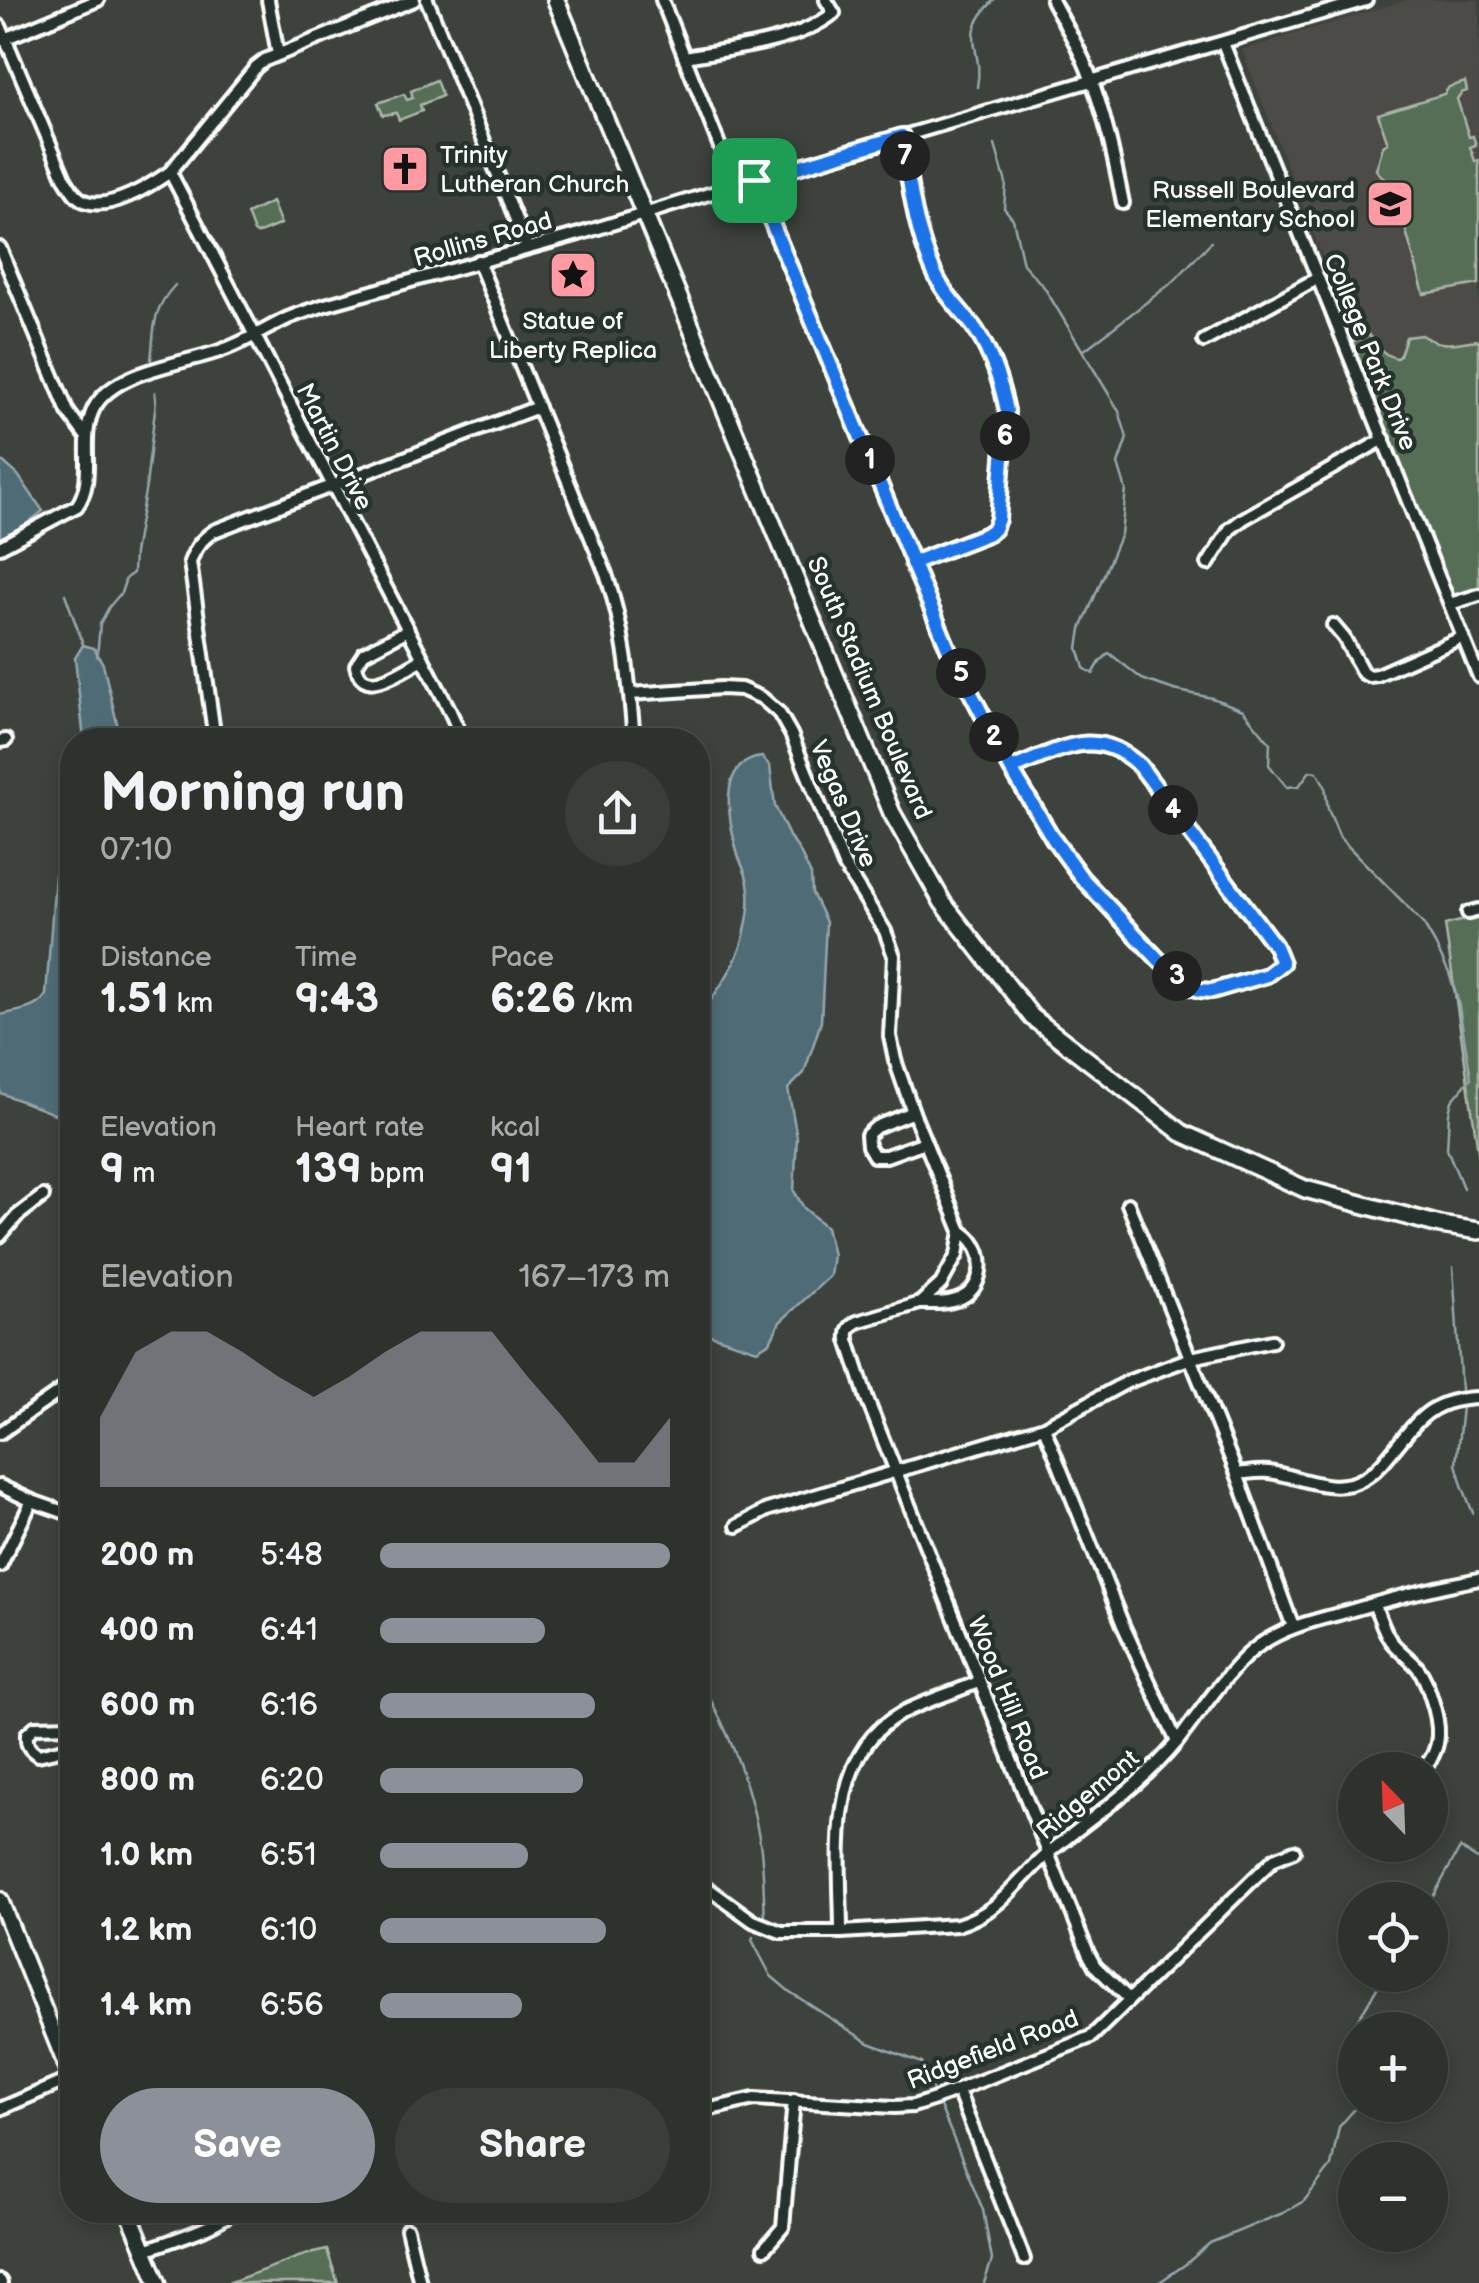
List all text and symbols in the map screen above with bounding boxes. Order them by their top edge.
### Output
pin: 7 [880,131,930,181]
pin [712,138,797,223]
text: 7 [897,139,913,172]
place label: Trinity Lutheran Church [440,140,629,200]
church icon: Trinity Lutheran Church [379,143,431,195]
icon: arrive [727,153,782,208]
place label: Russell Boulevard Elementary School [1145,175,1355,235]
school or university icon: Russell Boulevard Elementary School [1364,178,1416,230]
street label: Rollins Road [410,205,556,275]
place icon: Statue of Liberty Replica [547,249,599,301]
street label: College Park Drive [1316,249,1424,455]
place label: Statue of Liberty Replica [489,306,657,366]
street label: Martin Drive [289,378,379,516]
pin: 6 [980,411,1030,461]
text: 6 [997,419,1013,452]
pin: 1 [845,435,895,485]
text: 1 [864,443,876,476]
street label: South Stadium Boulevard [800,552,938,824]
pin: 5 [936,648,986,698]
text: 5 [953,656,969,689]
pin: 2 [969,712,1019,762]
text: 2 [986,720,1002,753]
street label: Vegas Drive [802,736,884,872]
text: Morning run [100,760,405,827]
button: share [565,761,670,866]
pin: 4 [1148,785,1198,835]
text: 4 [1165,793,1181,826]
text: 07:10 [100,831,172,870]
text: Distance [100,941,212,974]
text: Time [295,941,357,974]
text: Pace [490,941,554,974]
pin: 3 [1152,951,1202,1001]
text: 3 [1169,959,1185,992]
text: 1.51 [100,974,169,1025]
text: 9:43 [295,974,379,1025]
text: 6:26 [490,974,576,1025]
text: km [169,987,213,1020]
text: /km [576,987,633,1020]
text: Elevation [100,1111,217,1144]
text: Heart rate [295,1111,424,1144]
text: kcal [490,1111,540,1144]
text: 9 [100,1144,125,1195]
text: 139 [295,1144,362,1195]
text: 91 [490,1144,532,1195]
text: m [125,1157,155,1190]
text: bpm [362,1157,425,1190]
text: Elevation [100,1258,233,1297]
text: 167–173 m [518,1258,670,1297]
text: 200 m [100,1536,194,1575]
text: 5:48 [260,1536,323,1575]
text: 400 m [100,1611,195,1650]
text: 6:41 [260,1611,318,1650]
street label: Wood Hill Road [960,1612,1054,1784]
text: 600 m [100,1686,195,1725]
text: 6:16 [260,1686,318,1725]
street label: Ridgemont [1031,1743,1146,1847]
north arrow [1338,1752,1448,1862]
map controls [1338,1752,1448,2252]
text: 800 m [100,1761,195,1800]
text: 6:20 [260,1761,324,1800]
text: 1.0 km [100,1836,193,1875]
text: 6:51 [260,1836,317,1875]
button: locate [1338,1882,1448,1992]
text: 1.2 km [100,1911,192,1950]
text: 6:10 [260,1911,317,1950]
text: 1.4 km [100,1986,192,2025]
text: 6:56 [260,1986,324,2025]
street label: Ridgefield Road [903,2003,1083,2097]
button: + [1338,2012,1448,2122]
button: Save [100,2088,375,2203]
button: Share [395,2088,670,2203]
button: − [1338,2142,1448,2252]

